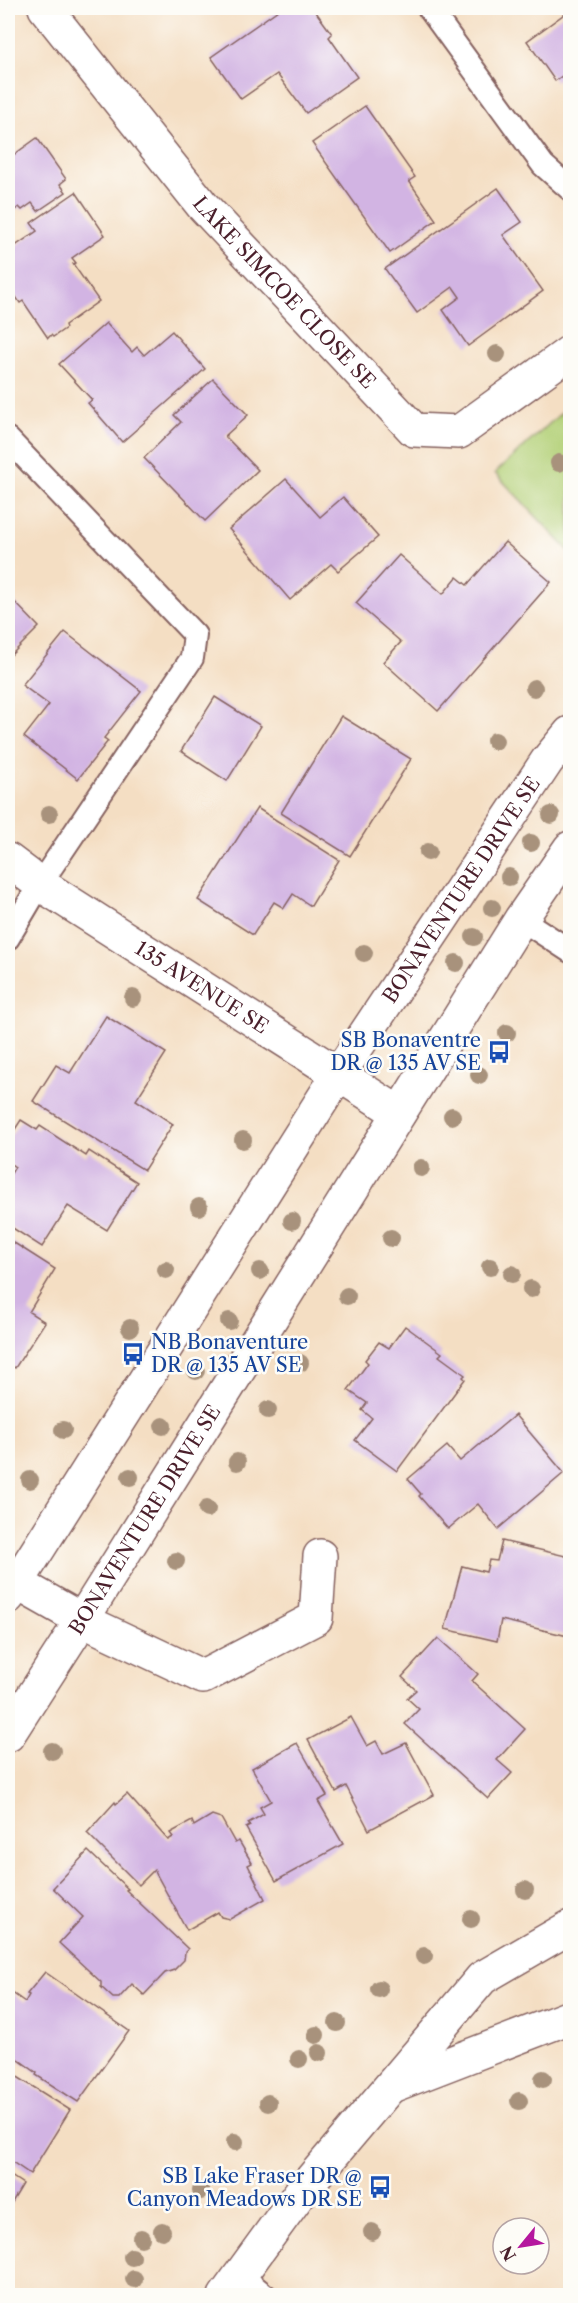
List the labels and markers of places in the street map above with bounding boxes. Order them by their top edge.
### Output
place label: SB Bonaventre DR @ 135 AV SE [330,1028,481,1075]
bus stop icon: SB Bonaventre DR @ 135 AV SE [486,1039,512,1065]
place label: NB Bonaventure DR @ 135 AV SE [151,1330,308,1377]
bus stop icon: NB Bonaventure DR @ 135 AV SE [120,1341,146,1367]
place label: SB Lake Fraser DR @ Canyon Meadows DR SE [127,2164,362,2211]
bus stop icon: SB Lake Fraser DR @ Canyon Meadows DR SE [367,2174,393,2200]

